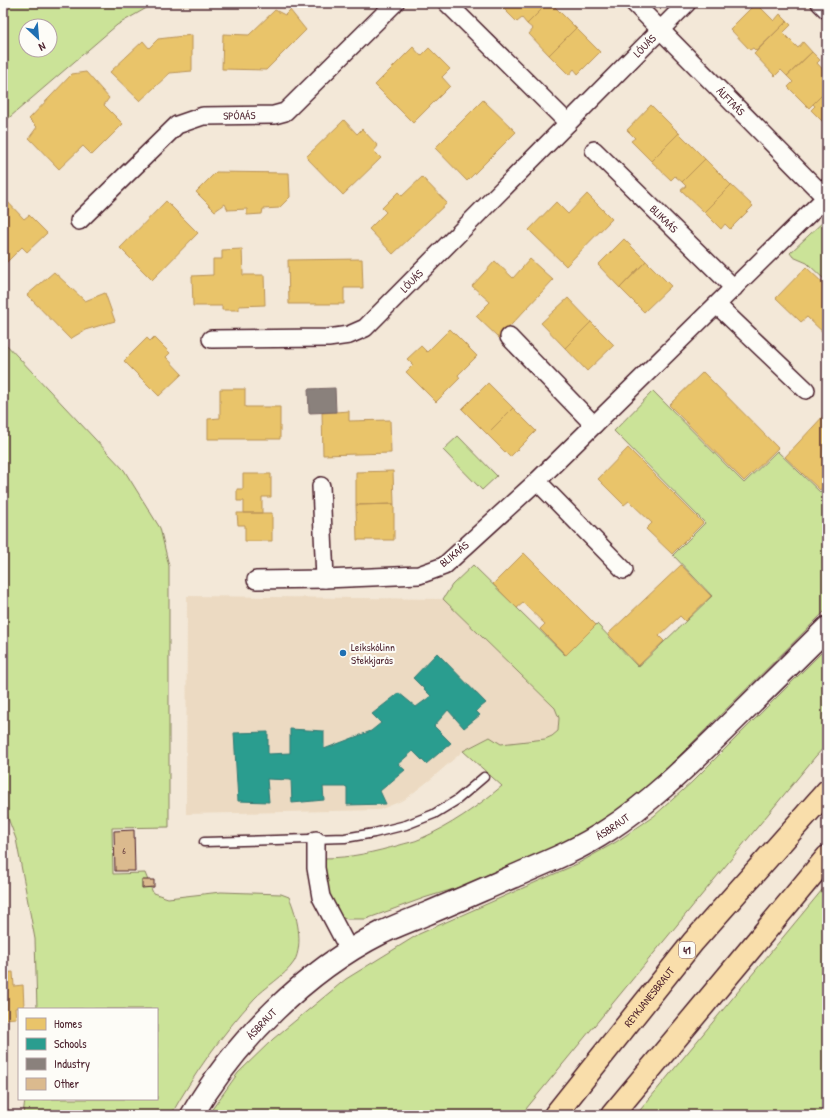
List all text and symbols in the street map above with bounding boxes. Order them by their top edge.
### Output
north arrow [18,18,58,58]
street label: LÓUÁS [630,31,659,60]
text: N [37,39,48,55]
street label: ÁLFTAÁS [714,84,748,119]
street label: SPÓAÁS [223,108,256,123]
street label: BLIKAÁS [647,202,681,236]
street label: LÓUÁS [397,266,426,295]
street label: BLIKAÁS [436,538,472,570]
place label: Leikskólinn Stekkjarás [351,640,395,667]
marker: Leikskólinn Stekkjarás [338,648,348,658]
street label: ÁSBRAUT [593,810,633,843]
house number: 6 [122,845,126,857]
road number: 41 [679,942,695,958]
street label: REYKJANESBRAUT [621,963,678,1030]
street label: ÁSBRAUT [244,1005,280,1042]
legend [18,1008,158,1100]
text: Homes [54,1015,82,1032]
text: Schools [54,1035,87,1052]
text: Industry [54,1055,90,1072]
text: Other [54,1075,80,1092]

